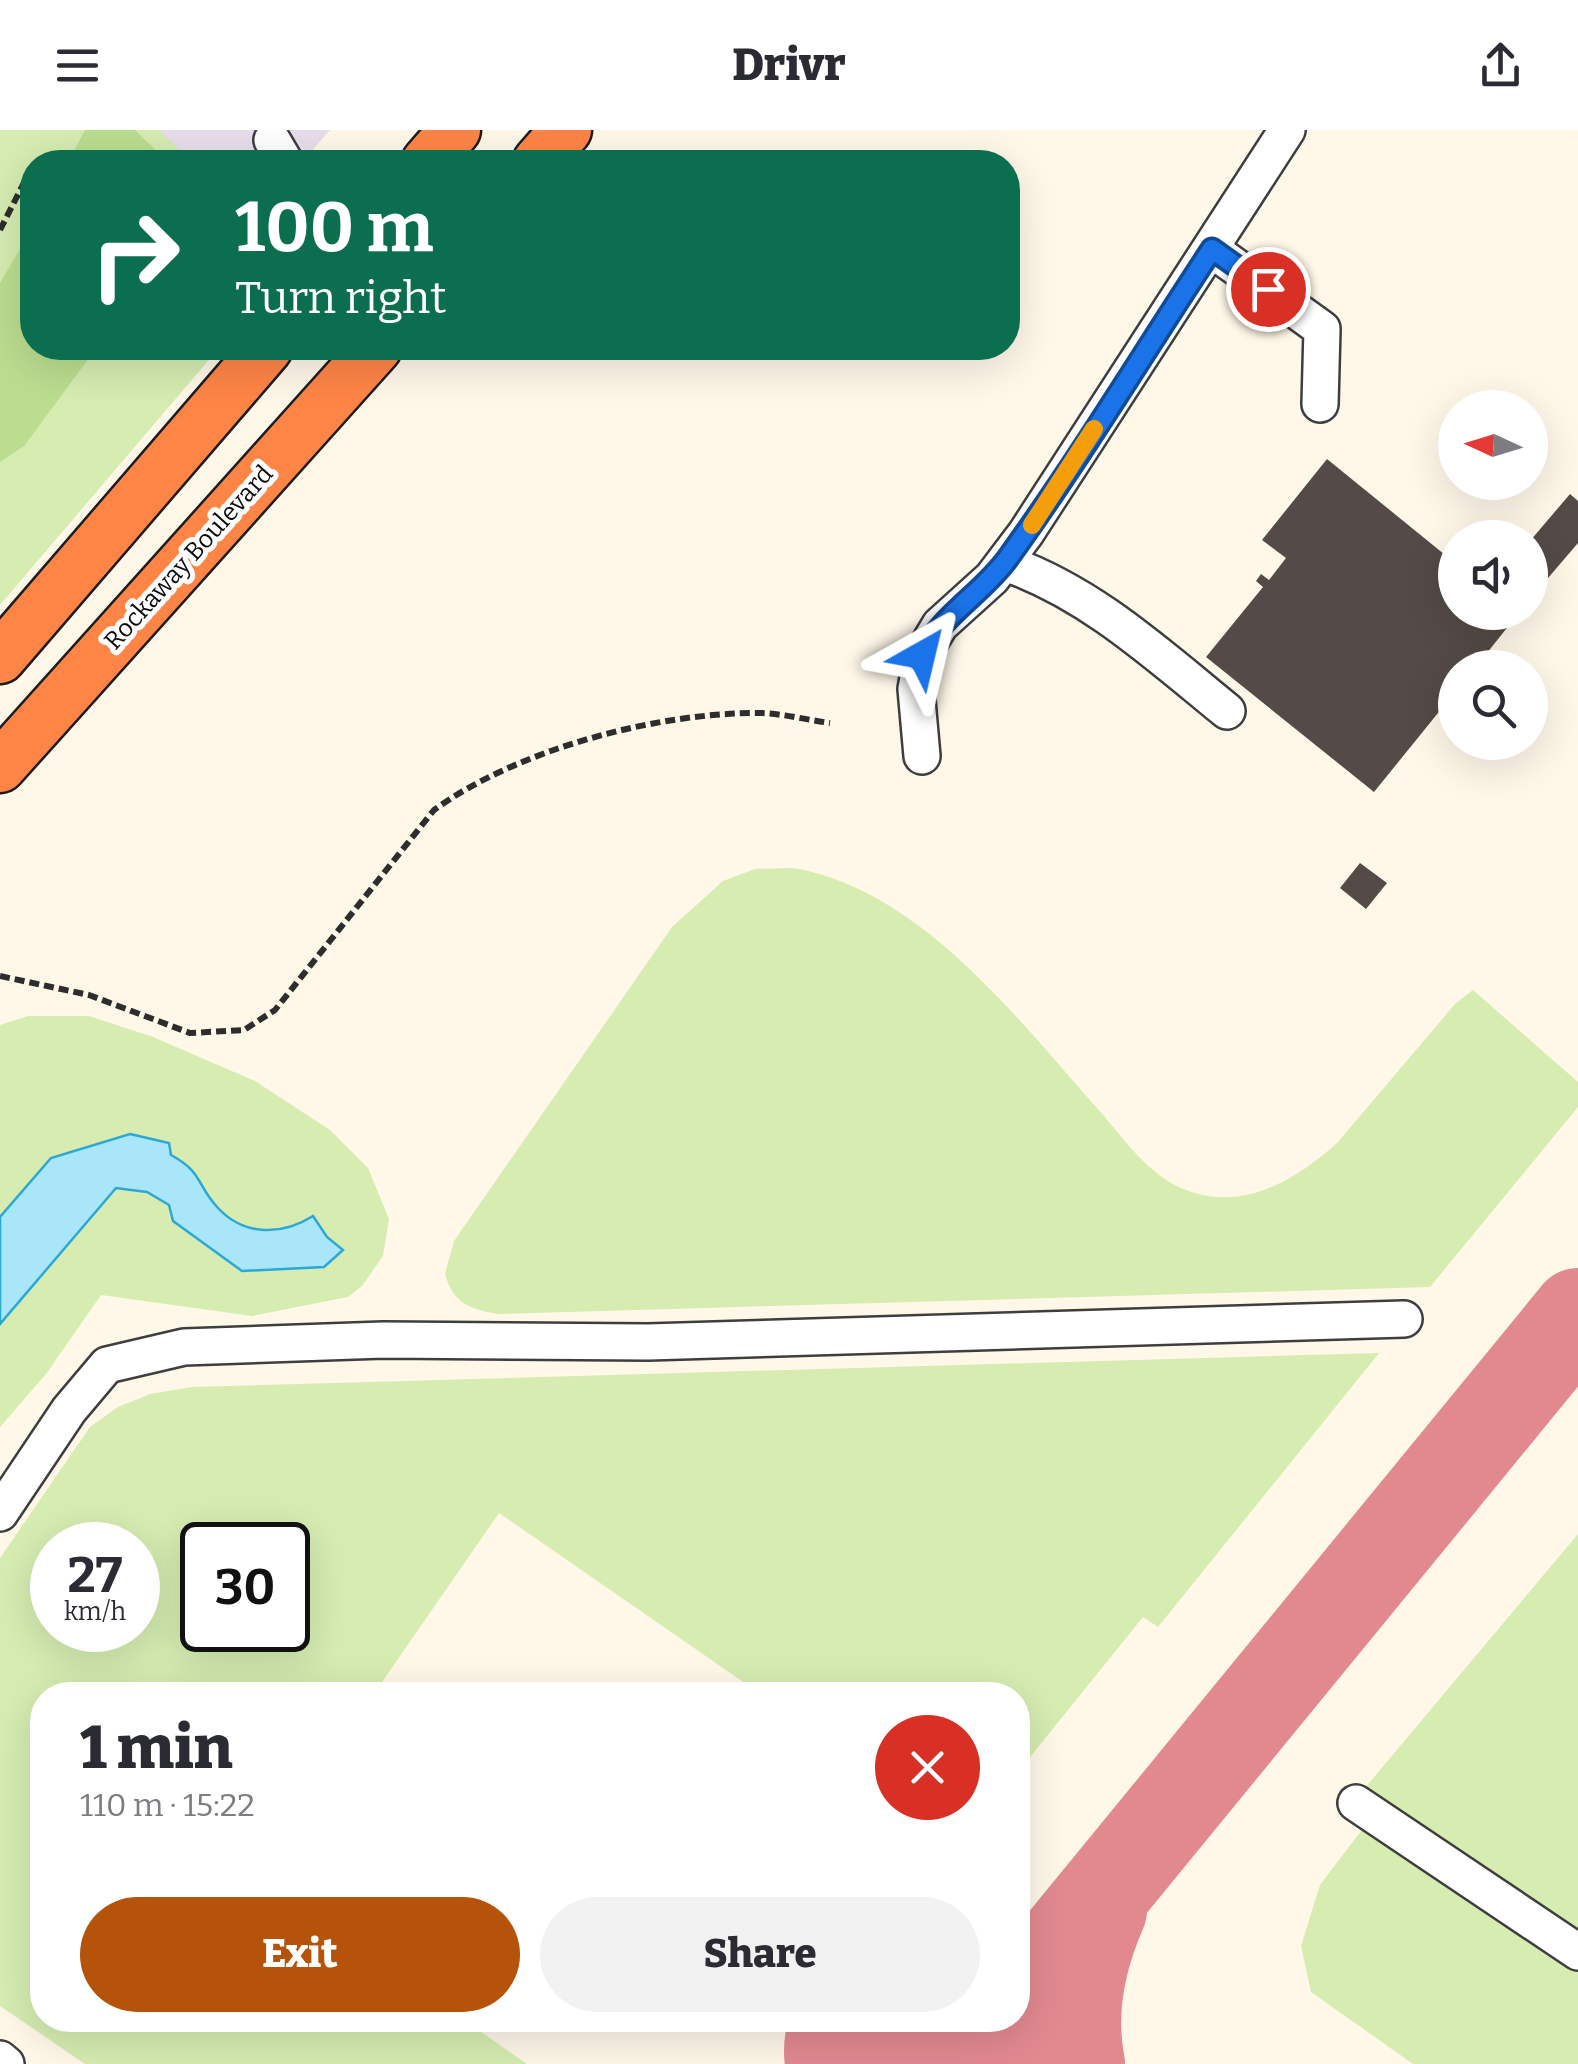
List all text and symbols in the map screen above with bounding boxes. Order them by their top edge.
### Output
icon: menu [50,38,105,93]
text: Drivr [732,38,846,92]
icon: share [1473,38,1528,93]
text: 100 m [235,186,434,270]
icon: right [70,190,200,320]
pin [1226,247,1311,332]
icon: arrive [1241,262,1296,317]
text: Turn right [235,271,447,325]
north arrow [1438,390,1548,500]
map controls [1438,390,1548,760]
street label: Rockaway Boulevard [98,459,279,656]
button: sound [1438,520,1548,630]
position arrow [870,603,974,707]
button: search [1438,650,1548,760]
speed limit sign: 30 [180,1522,310,1652]
text: 27 [68,1545,122,1605]
text: km/h [64,1597,126,1627]
text: 1 min [80,1712,233,1784]
button: close [875,1715,980,1820]
text: 110 m · 15:22 [80,1786,255,1824]
button: Exit [80,1897,520,2012]
button: Share [540,1897,980,2012]

